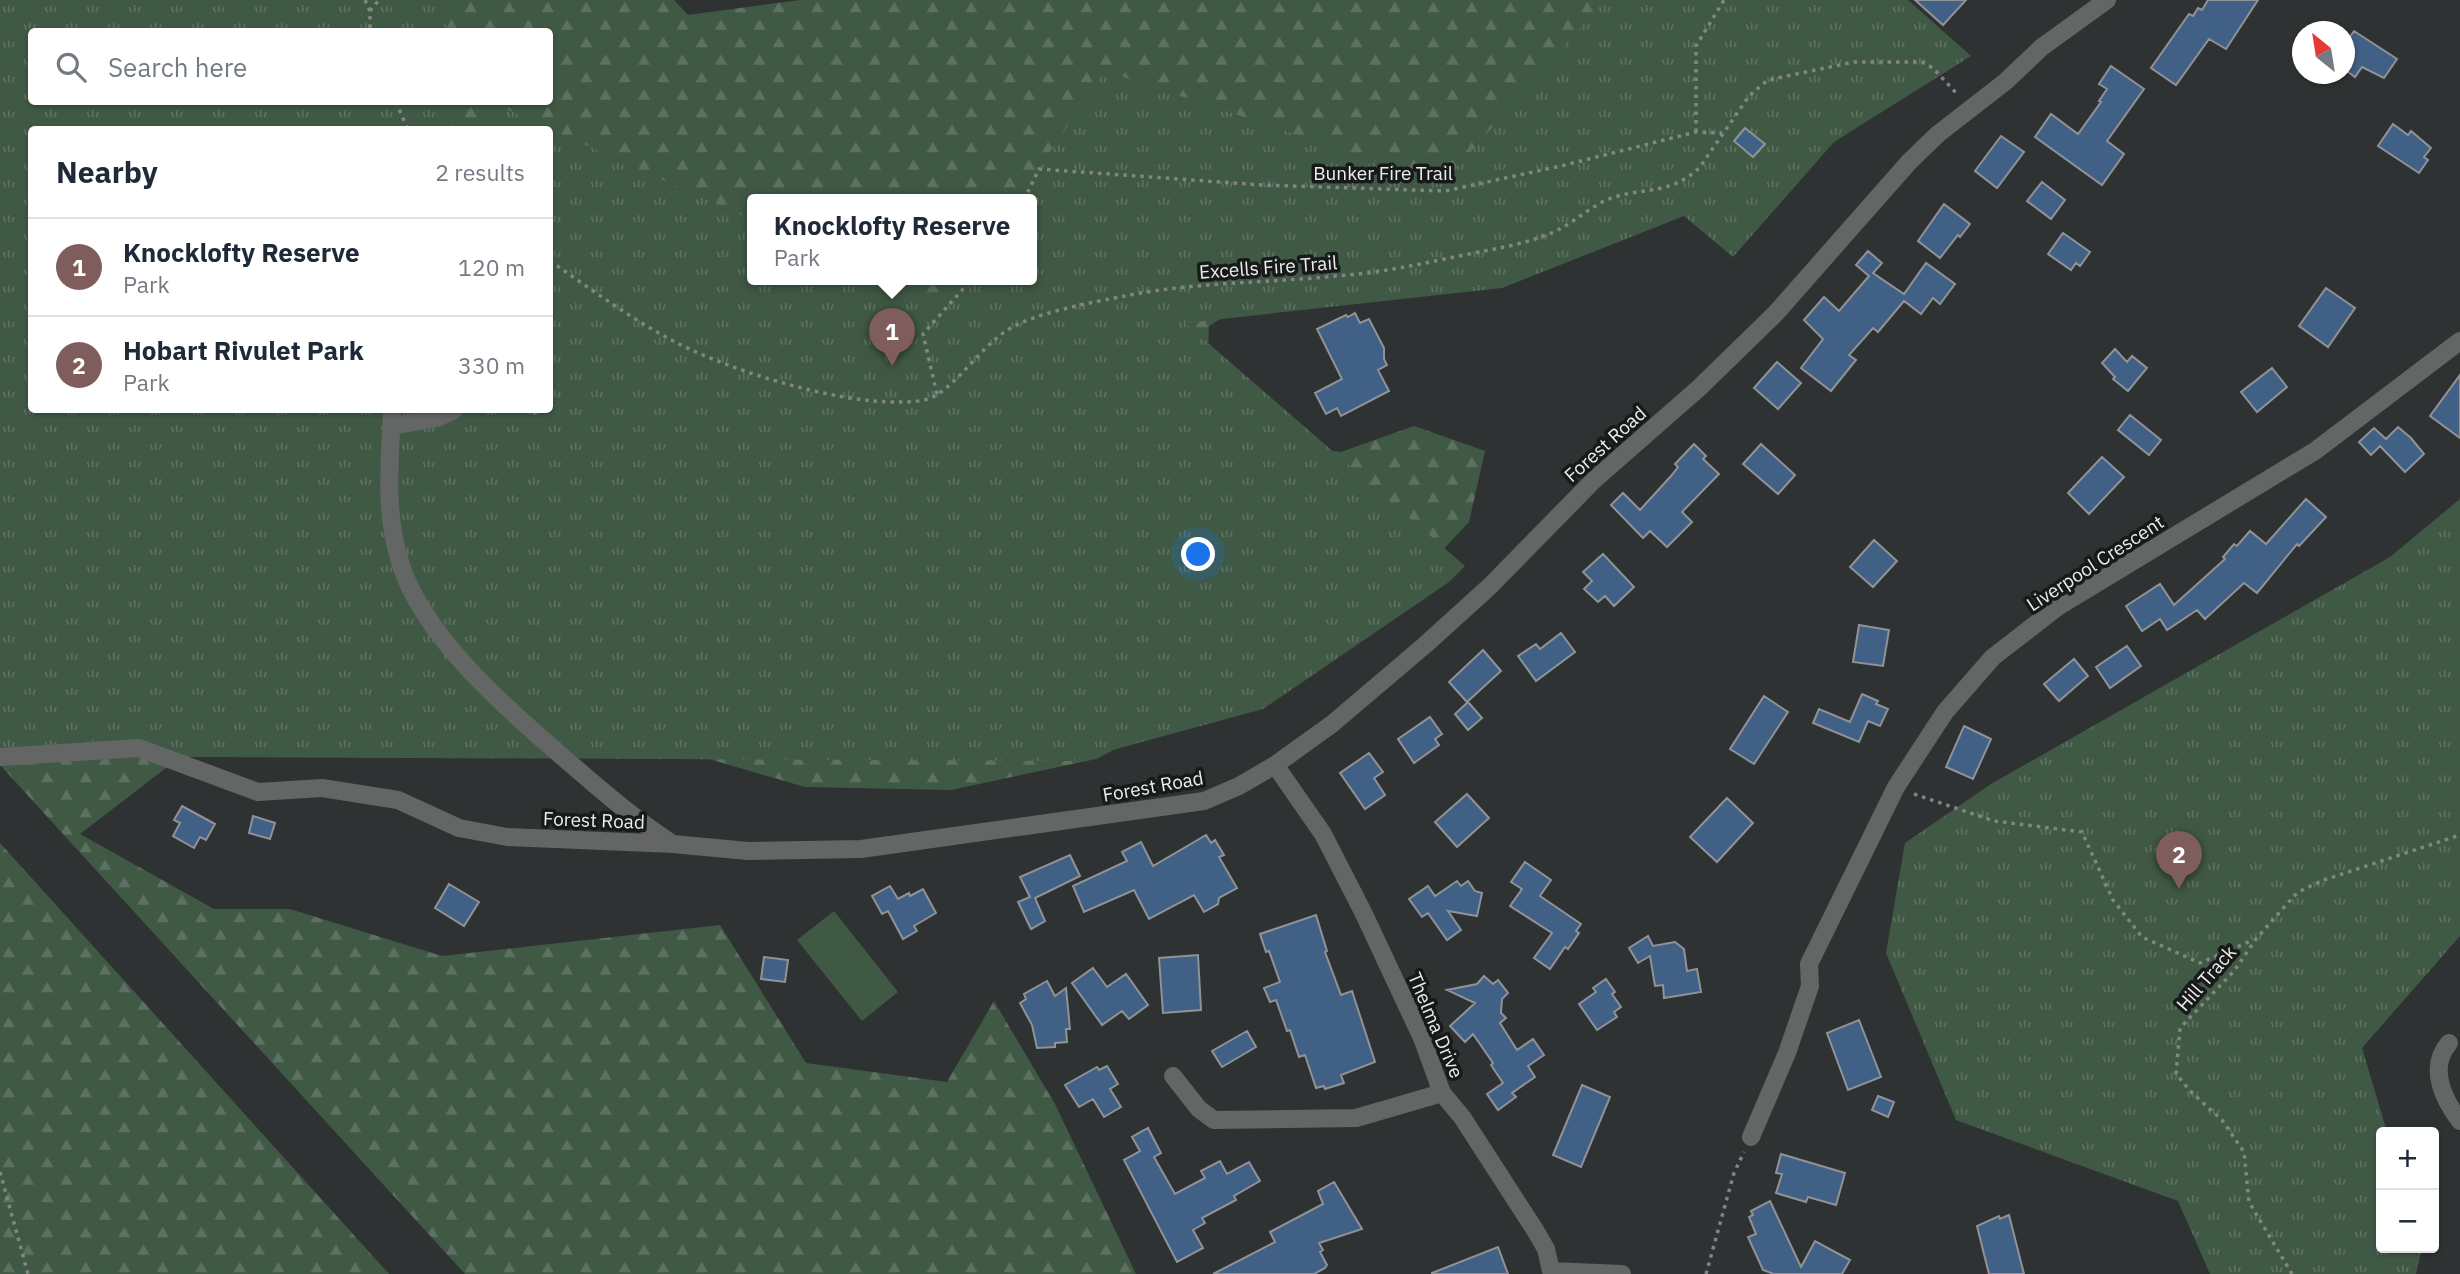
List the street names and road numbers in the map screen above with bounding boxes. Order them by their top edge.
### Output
street label: Bunker Fire Trail [1313,161,1453,185]
street label: Excells Fire Trail [1198,250,1338,284]
street label: Forest Road [1559,401,1651,487]
street label: Liverpool Crescent [2022,510,2168,616]
street label: Forest Road [1101,765,1205,807]
street label: Forest Road [543,806,645,834]
street label: Hill Track [2171,940,2241,1016]
street label: Thelma Drive [1403,968,1469,1082]

